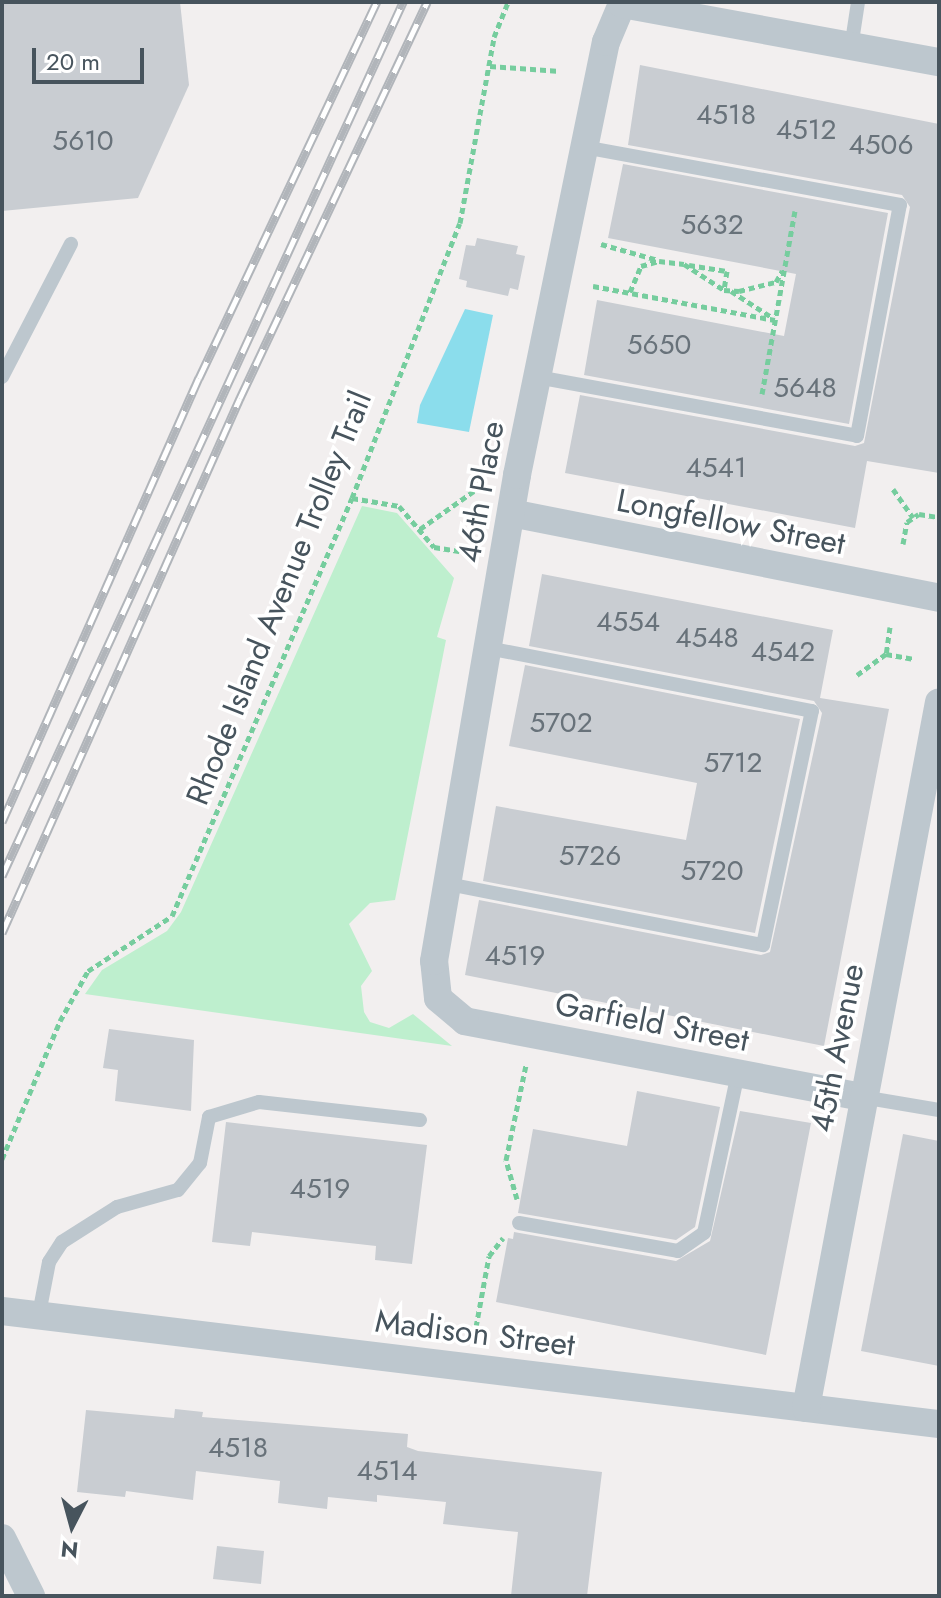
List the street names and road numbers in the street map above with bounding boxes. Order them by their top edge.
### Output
street label: Rhode Island Avenue Trolley Trail [178,385,380,811]
street label: 46th Place [450,418,512,566]
street label: Longfellow Street [613,481,849,563]
street label: 45th Avenue [802,961,872,1135]
street label: Garfield Street [552,984,752,1060]
street label: Madison Street [373,1302,577,1364]

